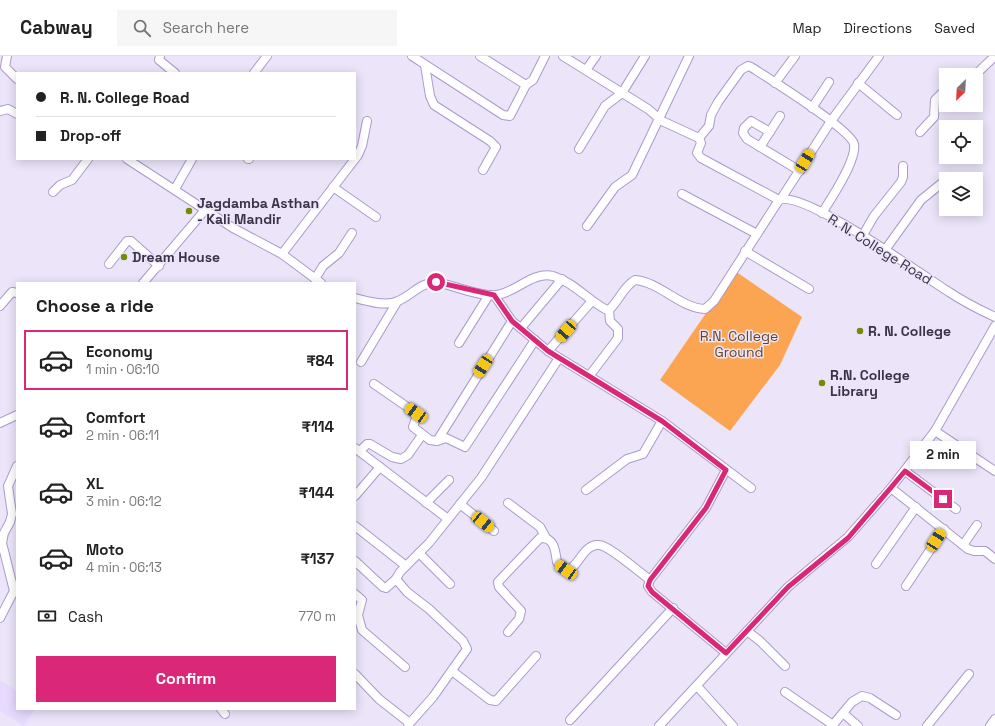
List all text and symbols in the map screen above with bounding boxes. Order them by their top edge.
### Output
search box [117,10,397,46]
text: Cabway [20,15,93,40]
icon: search [131,17,153,39]
text: Search here [163,18,249,37]
text: Map [792,19,822,37]
text: Directions [844,19,912,37]
text: Saved [934,19,975,37]
north arrow [939,68,983,112]
map controls [939,68,983,216]
text: R. N. College Road [60,88,189,107]
button: locate [939,120,983,164]
text: Drop-off [60,126,121,145]
car [794,148,816,174]
button: layers [939,172,983,216]
place label: Jagdamba Asthan - Kali Mandir [197,194,319,228]
marker: Jagdamba Asthan - Kali Mandir [184,206,194,216]
street label: R. N. College Road [825,210,935,288]
place label: Dream House [132,248,220,266]
marker: Dream House [119,252,129,262]
route start [427,273,445,291]
text: Choose a ride [36,294,154,317]
car [554,318,578,344]
place label: R. N. College [868,322,951,340]
marker: R. N. College [855,326,865,336]
park label: R.N. College Ground [700,327,778,361]
icon: car [38,342,74,378]
text: Economy [86,342,153,361]
text: ₹84 [306,351,334,370]
car [471,353,495,379]
text: 1 min · 06:10 [86,361,160,378]
place label: R.N. College Library [830,366,910,400]
marker: R.N. College Library [817,378,827,388]
car [403,401,429,425]
icon: car [38,408,74,444]
text: Comfort [86,408,146,427]
text: ₹114 [302,417,334,436]
text: 2 min · 06:11 [86,427,159,444]
callout: 2 min [910,441,976,469]
text: 2 min [926,446,960,463]
icon: car [38,474,74,510]
text: XL [86,474,104,493]
text: ₹144 [299,483,334,502]
route end [934,490,952,508]
text: 3 min · 06:12 [86,493,162,510]
car [470,510,496,534]
car [924,527,948,553]
icon: car [38,540,74,576]
text: Moto [86,540,124,559]
text: ₹137 [300,549,334,568]
car [553,558,579,582]
text: 4 min · 06:13 [86,559,162,576]
icon: cash [36,605,58,627]
text: Cash [68,607,103,626]
text: 770 m [299,608,336,625]
button: Confirm [36,656,336,702]

